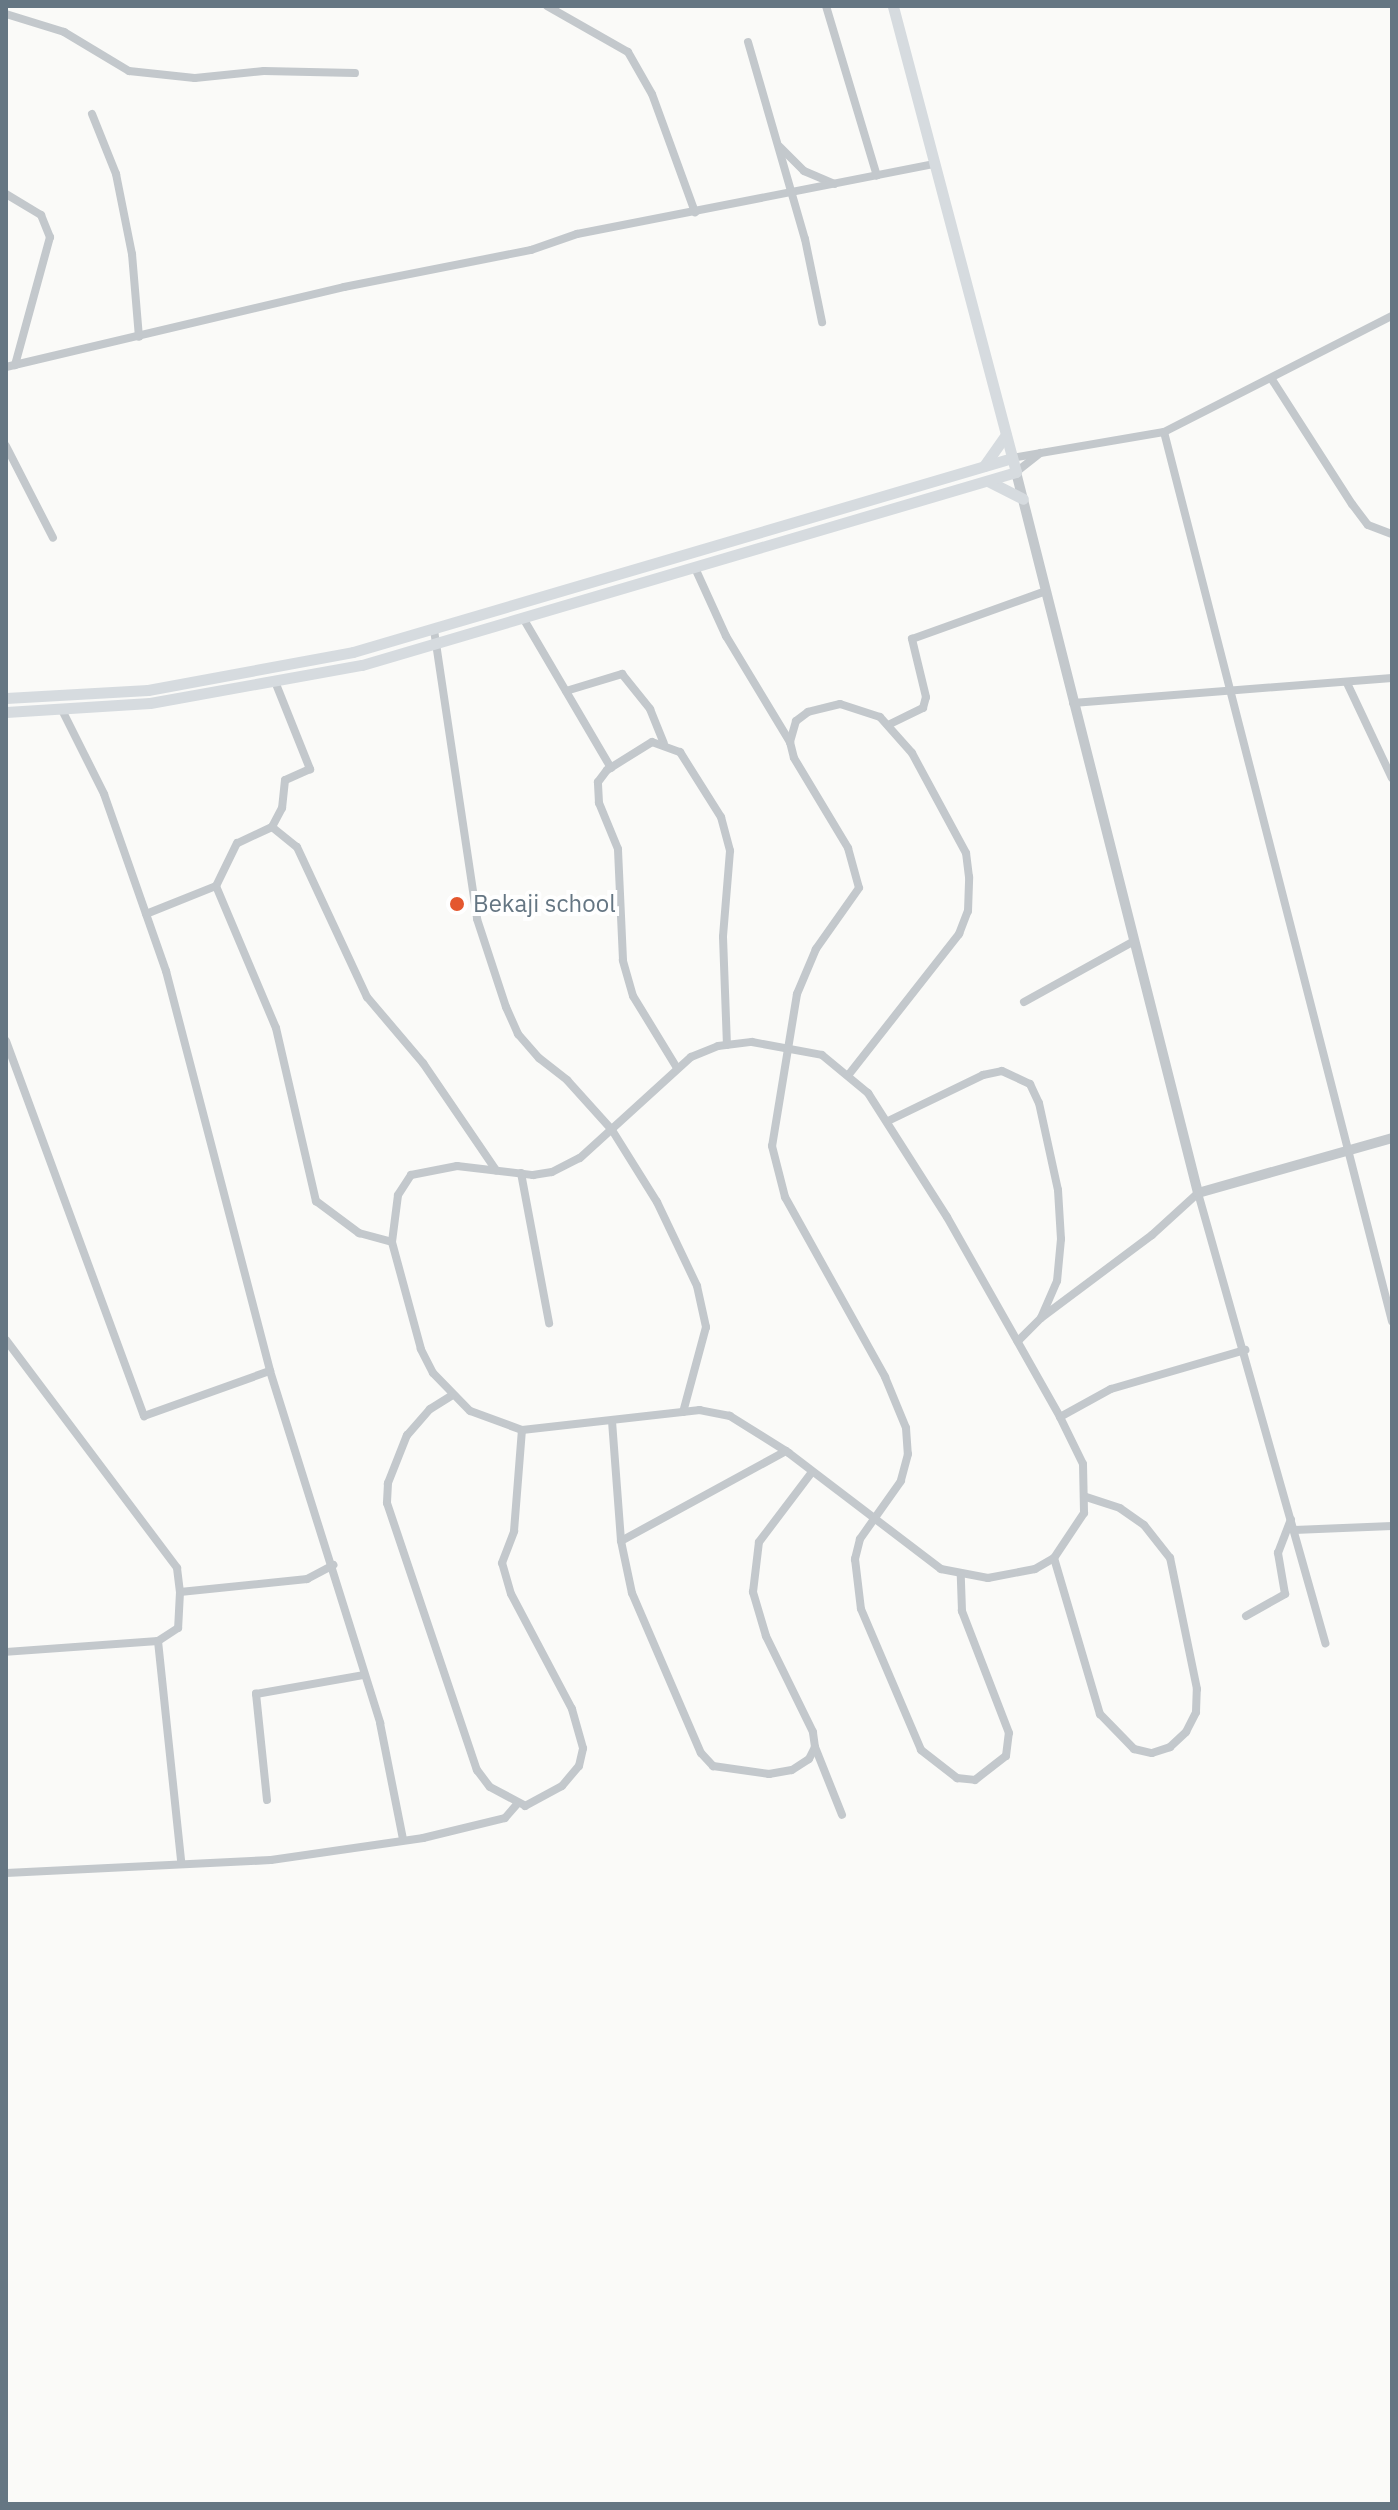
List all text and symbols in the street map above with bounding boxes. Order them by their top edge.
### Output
place label: Bekaji school [473,890,616,918]
marker: Bekaji school [448,895,466,913]

